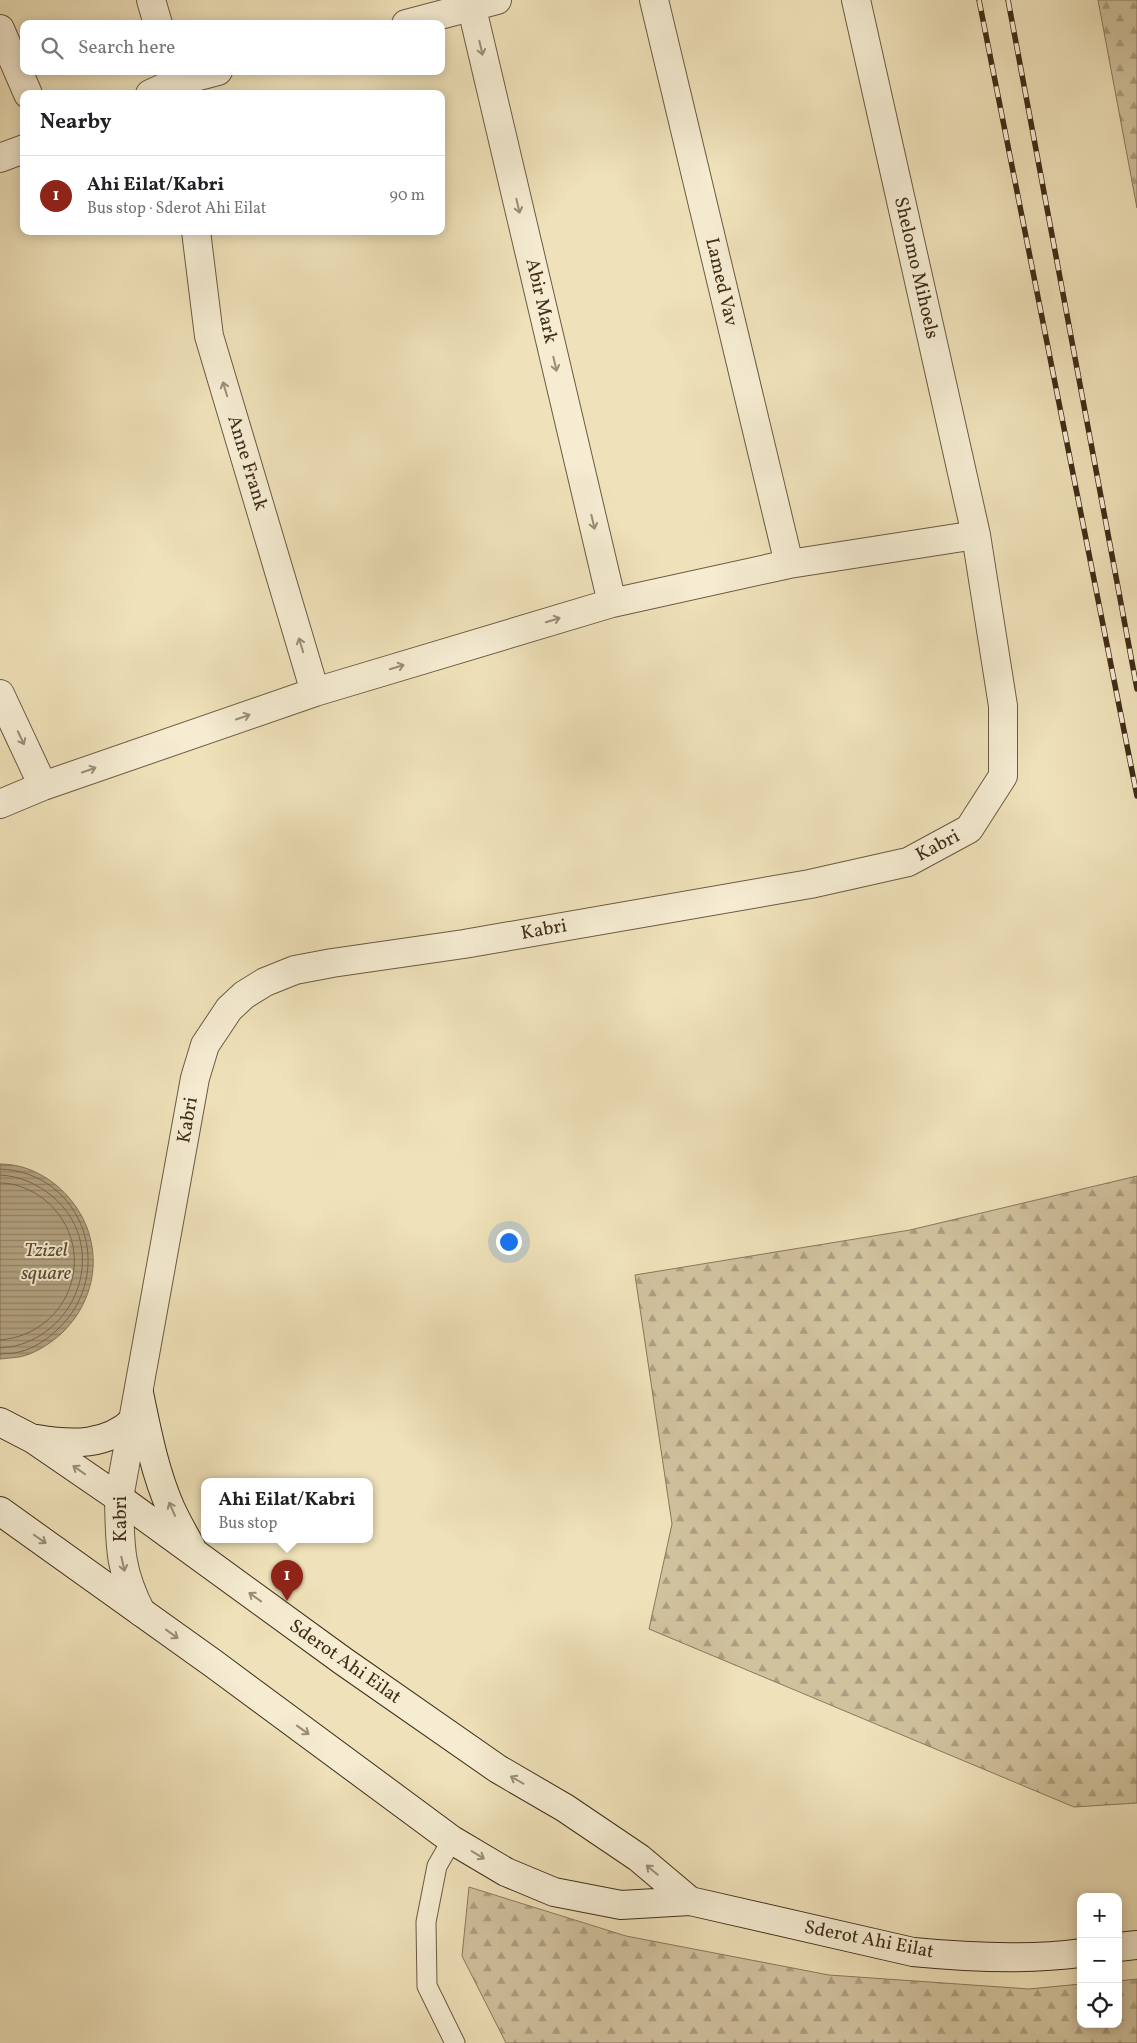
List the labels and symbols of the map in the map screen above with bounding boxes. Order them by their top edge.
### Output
one-way arrow [477,39,486,55]
street label: Shelomo Mihoels [887,194,945,342]
one-way arrow [514,197,523,213]
street label: Lamed Vav [698,235,744,329]
street label: Abir Mark [519,256,563,346]
one-way arrow [551,355,560,371]
one-way arrow [219,381,229,397]
street label: Anne Frank [220,412,274,514]
one-way arrow [589,514,598,530]
one-way arrow [545,615,561,625]
one-way arrow [296,638,306,654]
one-way arrow [389,662,405,672]
one-way arrow [234,712,250,721]
one-way arrow [16,730,26,745]
one-way arrow [81,765,96,774]
street label: Kabri [911,823,965,868]
street label: Kabri [519,913,569,947]
street label: Kabri [171,1095,205,1145]
your location [496,1229,522,1255]
water label: Tzizel square [21,1237,72,1288]
one-way arrow [72,1465,86,1475]
street label: Kabri [108,1496,134,1542]
one-way arrow [166,1502,176,1517]
one-way arrow [33,1534,47,1544]
one-way arrow [119,1555,128,1571]
pin: 1 [271,1560,303,1601]
one-way arrow [248,1592,262,1602]
street label: Sderot Ahi Eilat [284,1614,407,1711]
one-way arrow [165,1629,179,1639]
one-way arrow [296,1725,310,1735]
one-way arrow [510,1775,524,1785]
one-way arrow [470,1851,484,1861]
one-way arrow [646,1864,659,1875]
street label: Sderot Ahi Eilat [802,1915,936,1965]

